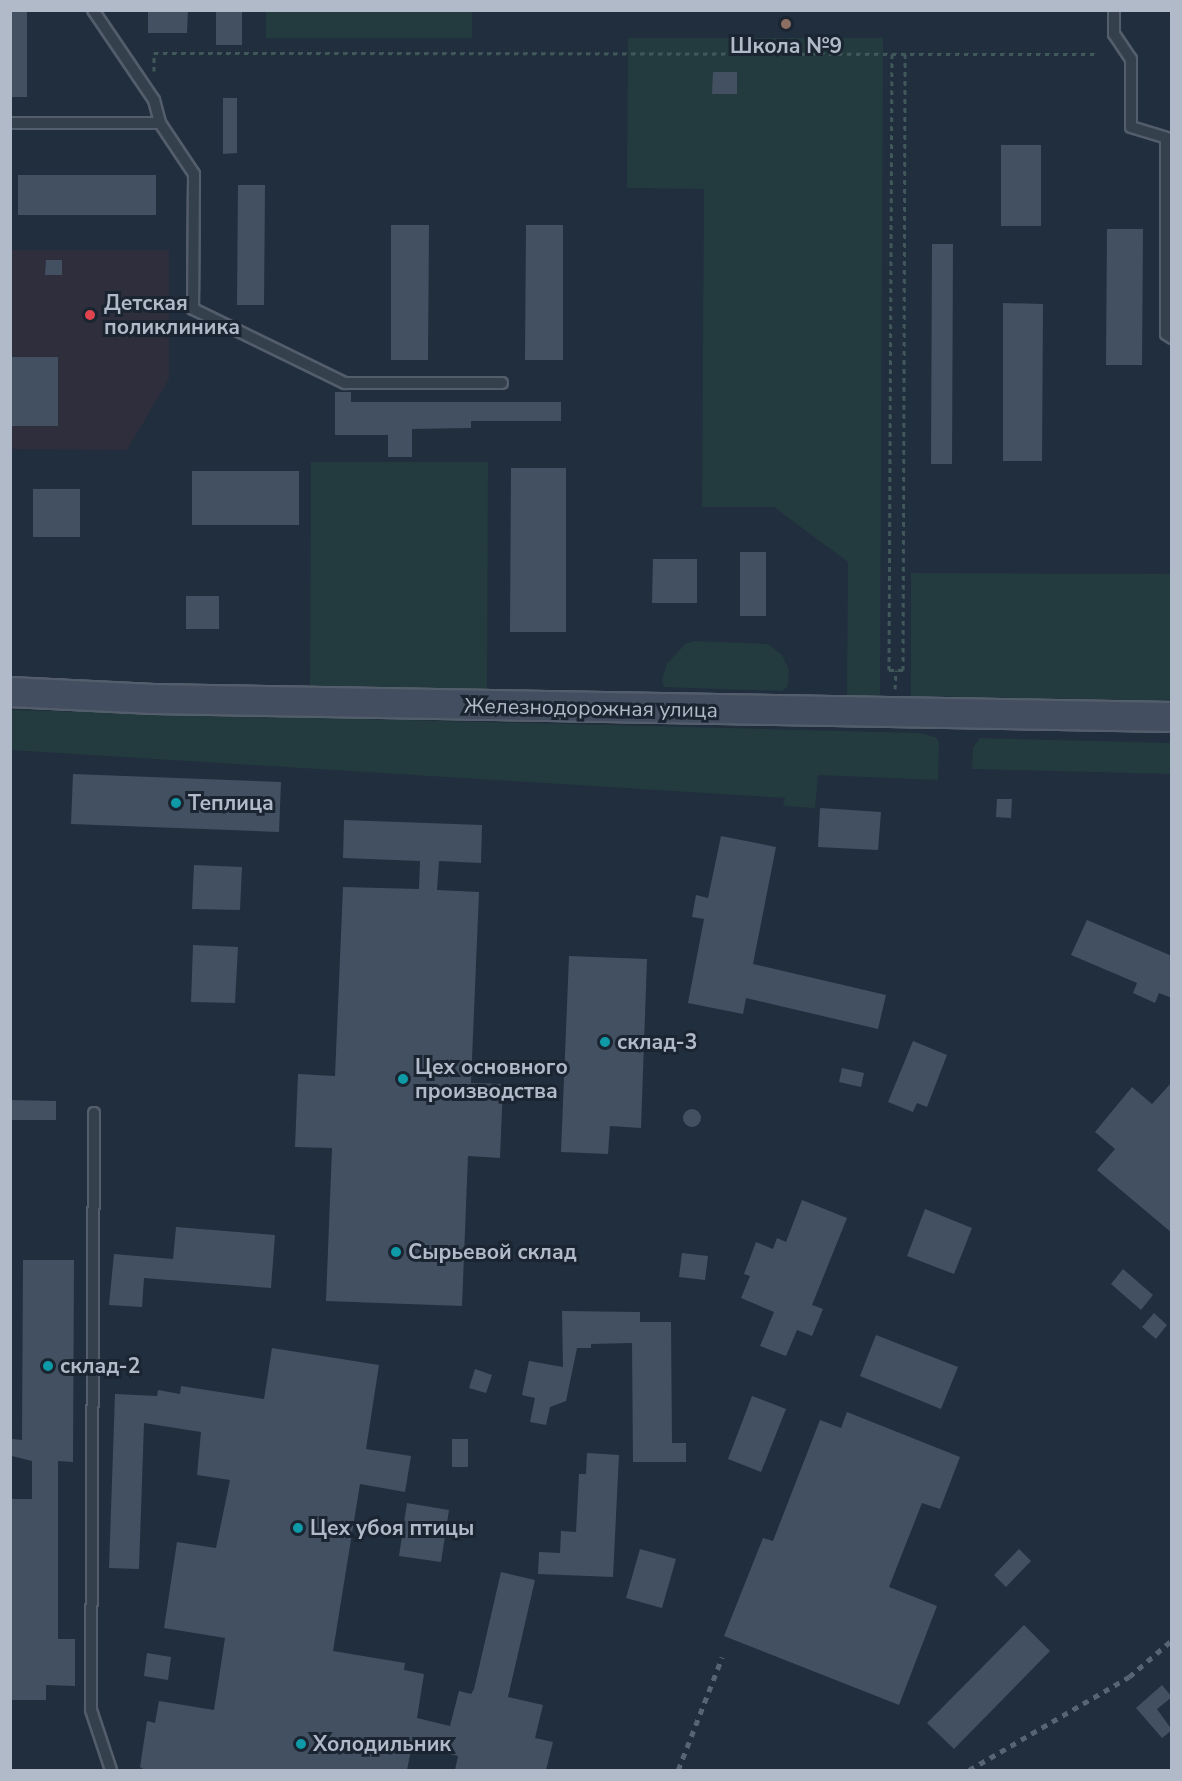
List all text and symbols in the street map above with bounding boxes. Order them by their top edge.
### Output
marker: Школа №9 [779,17,793,31]
place label: Школа №9 [730,33,842,59]
place label: Детская поликлиника [104,290,240,340]
marker: Детская поликлиника [81,306,99,324]
street label: Железнодорожная улица [464,693,718,723]
place label: Теплица [188,790,274,816]
marker: Теплица [169,796,183,810]
place label: склад-3 [617,1029,697,1055]
marker: склад-3 [598,1035,612,1049]
place label: Цех основного производства [415,1054,568,1104]
marker: Цех основного производства [396,1072,410,1086]
place label: Сырьевой склад [408,1239,577,1265]
marker: Сырьевой склад [389,1245,403,1259]
place label: склад-2 [60,1353,140,1379]
marker: склад-2 [41,1359,55,1373]
place label: Цех убоя птицы [310,1515,474,1541]
marker: Цех убоя птицы [291,1521,305,1535]
place label: Холодильник [313,1731,451,1757]
marker: Холодильник [294,1737,308,1751]

